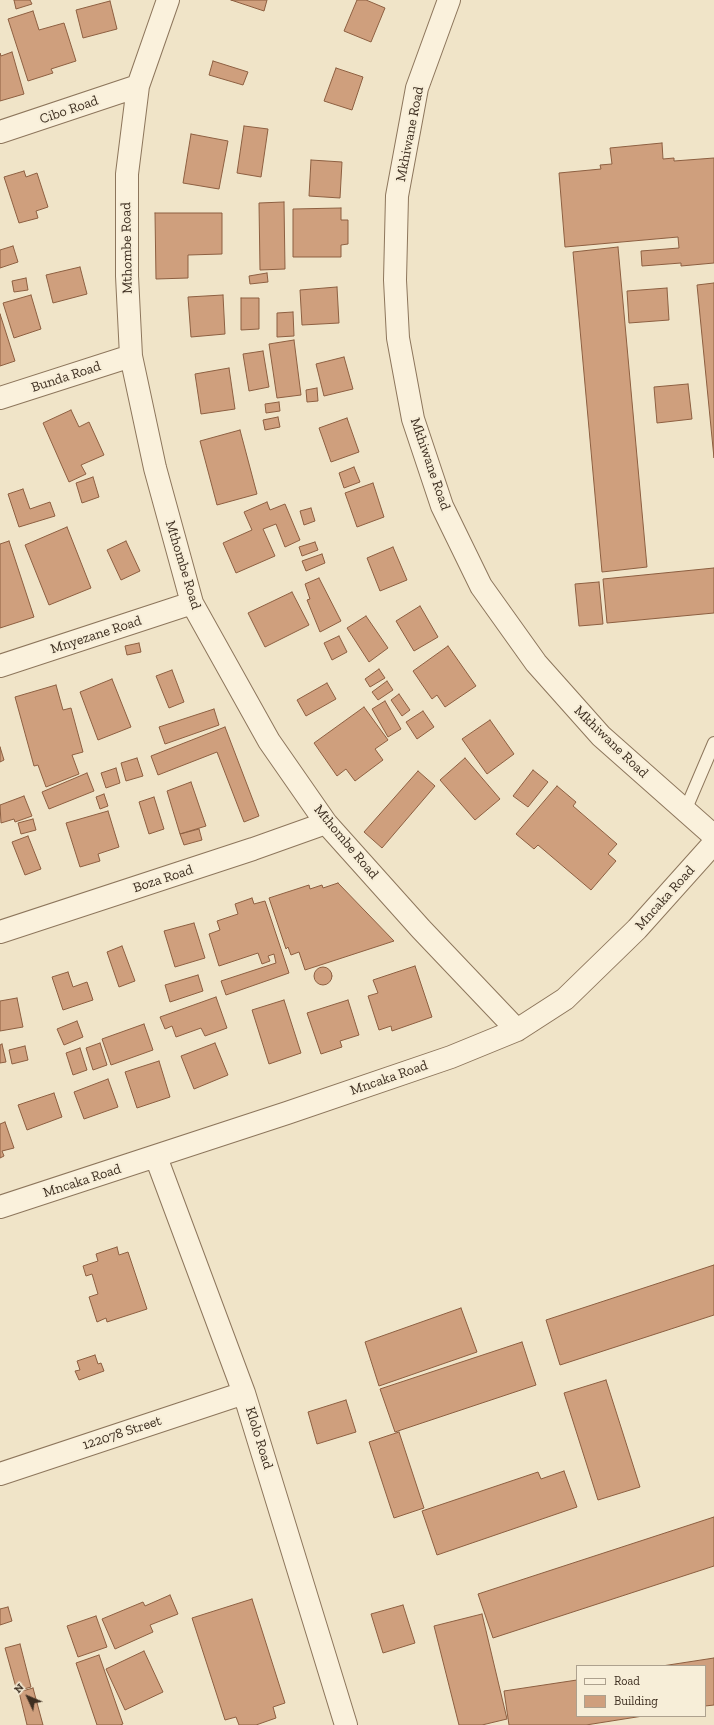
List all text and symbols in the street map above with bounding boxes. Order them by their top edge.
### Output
street label: Mkhiwane Road [393,85,427,183]
street label: Cibo Road [37,92,101,128]
street label: Mthombe Road [118,202,136,294]
street label: Bunda Road [29,358,103,396]
street label: Mkhiwane Road [406,416,454,512]
street label: Mthombe Road [162,519,204,611]
street label: Mnyezane Road [48,612,144,658]
street label: Mkhiwane Road [570,702,652,782]
street label: Mthombe Road [310,801,382,883]
street label: Boza Road [131,861,195,897]
street label: Mncaka Road [632,862,698,934]
street label: Mncaka Road [348,1057,430,1099]
street label: Mncaka Road [41,1161,123,1201]
street label: Klolo Road [242,1405,276,1471]
street label: 122078 Street [80,1412,164,1454]
legend [576,1665,706,1717]
text: Road [614,1674,640,1688]
north arrow [8,1677,48,1717]
text: N [11,1681,27,1696]
text: Building [614,1694,658,1708]

